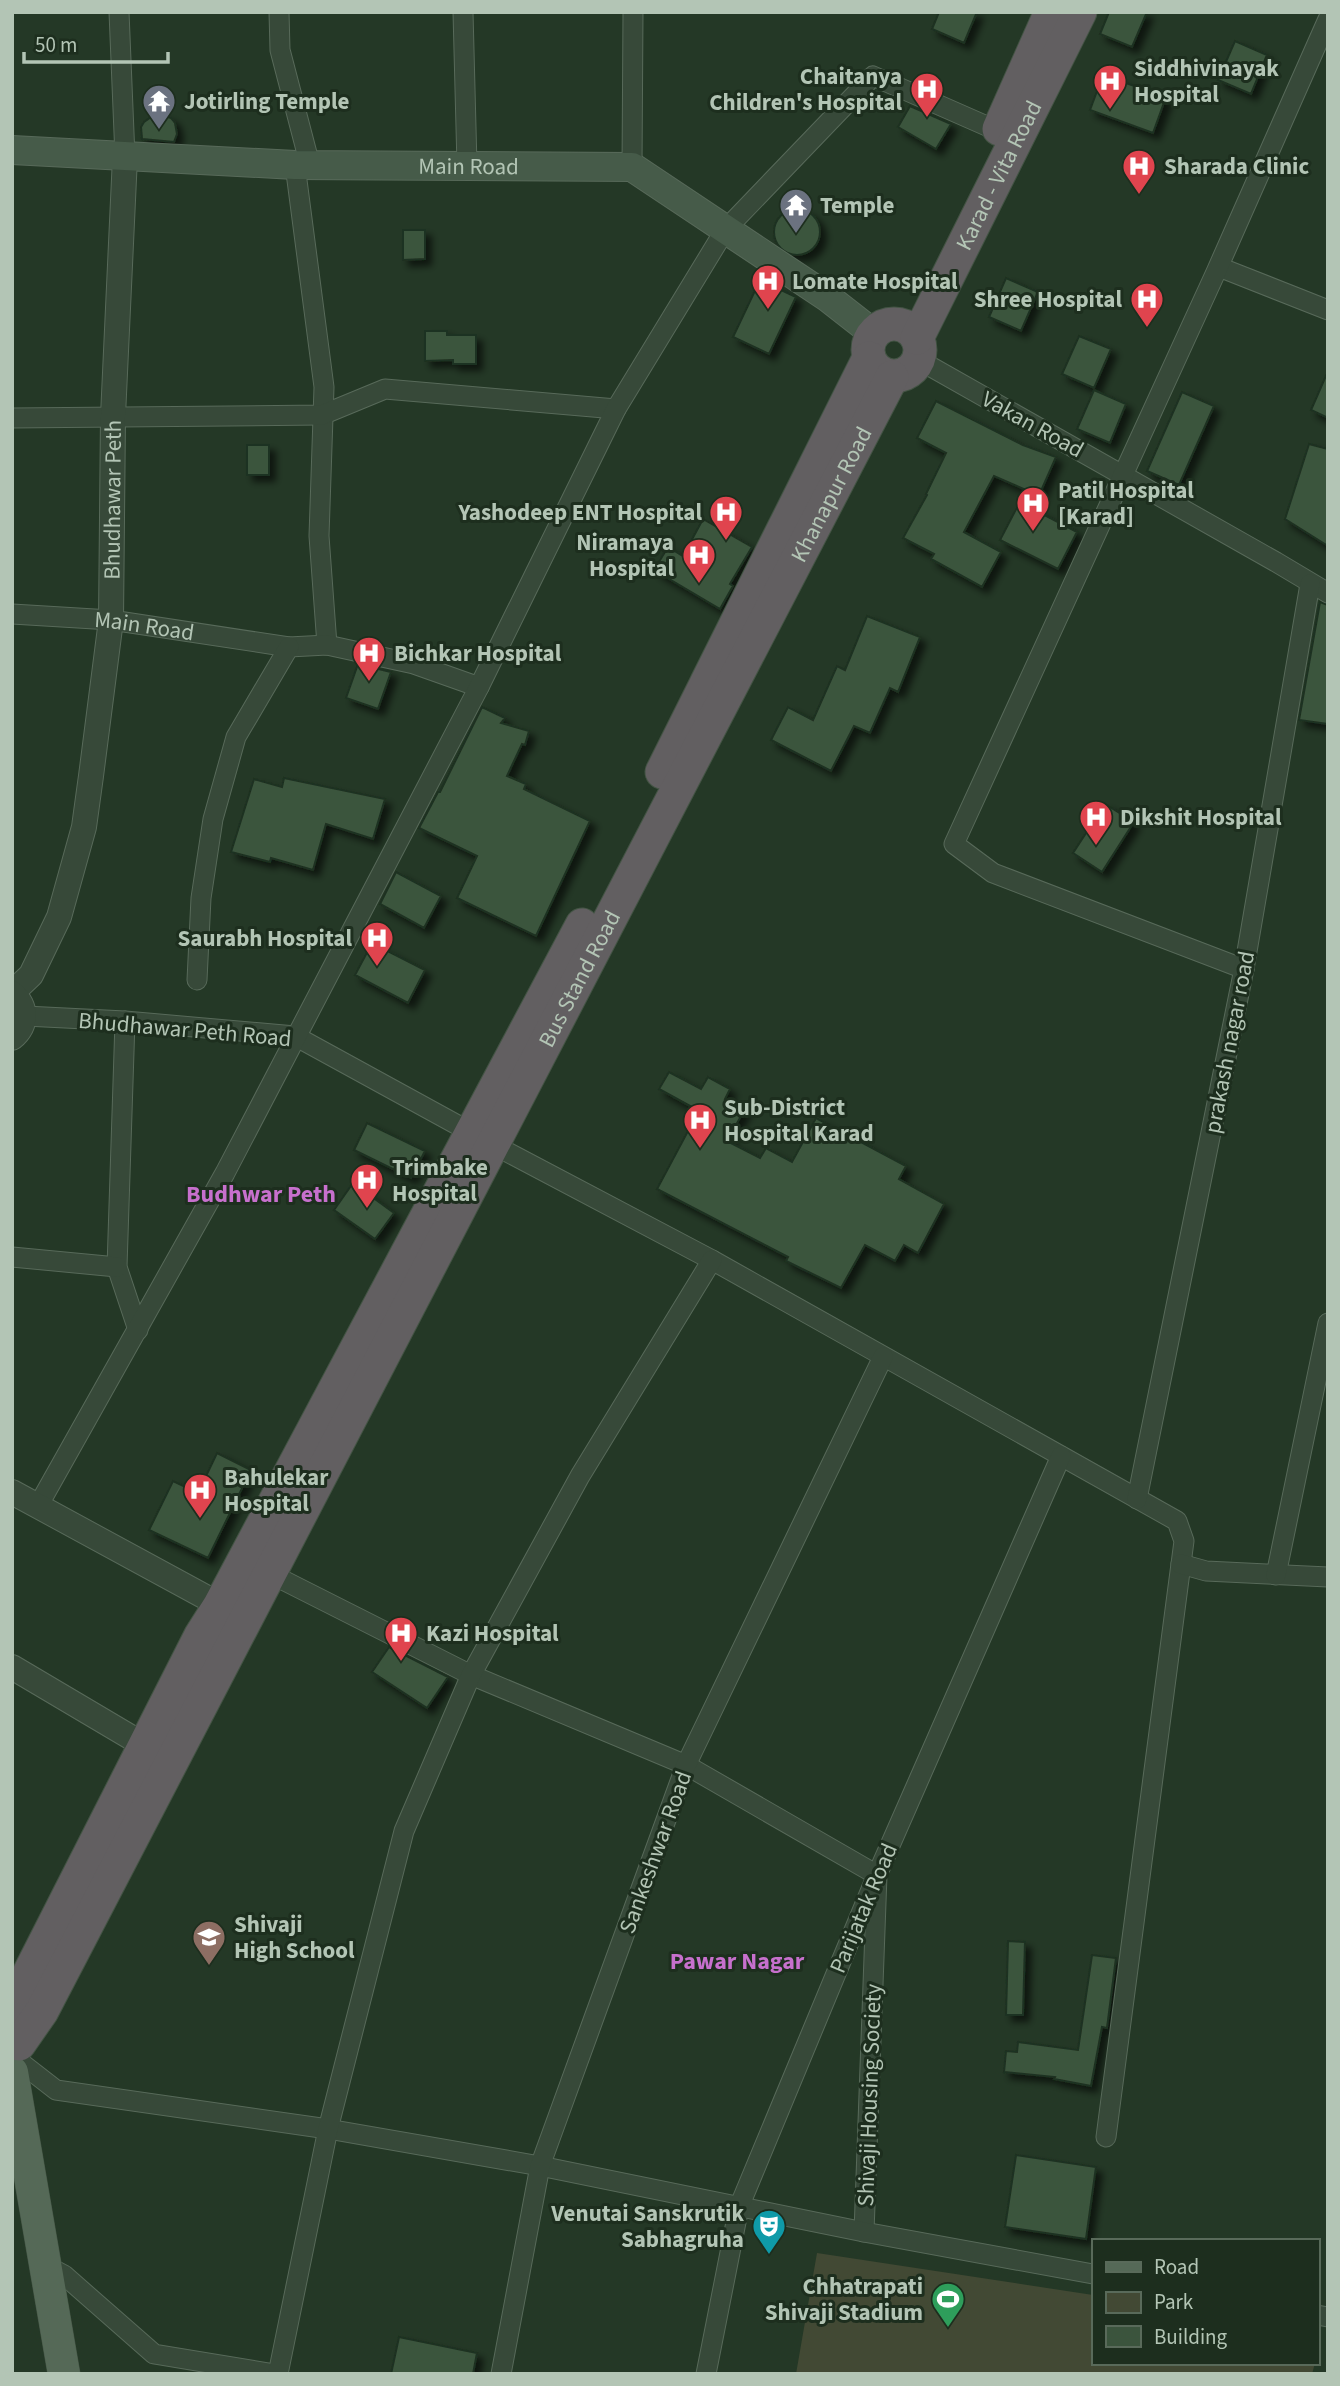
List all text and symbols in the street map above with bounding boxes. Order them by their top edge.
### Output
scale bar [24,21,168,65]
text: 50 m [35,30,77,60]
place label: Siddhivinayak Hospital [1134,52,1279,111]
place label: Chaitanya Children's Hospital [709,60,902,119]
hospital icon: Siddhivinayak Hospital [1091,62,1129,111]
hospital icon: Chaitanya Children's Hospital [908,70,946,119]
temple icon: Jotirling Temple [140,82,178,131]
place label: Jotirling Temple [184,85,350,118]
street label: Karad - Vita Road [948,95,1050,256]
hospital icon: Sharada Clinic [1120,147,1158,196]
street label: Main Road [418,150,519,183]
place label: Sharada Clinic [1164,150,1309,183]
temple icon: Temple [777,186,815,235]
place label: Temple [820,189,894,222]
hospital icon: Lomate Hospital [749,262,787,311]
place label: Lomate Hospital [792,265,958,298]
hospital icon: Shree Hospital [1128,280,1166,329]
place label: Shree Hospital [974,283,1122,316]
street label: Vakan Road [976,383,1090,466]
street label: Bhudhawar Peth [95,420,130,580]
street label: Khanapur Road [782,421,880,568]
place label: Patil Hospital [Karad] [1058,474,1194,533]
hospital icon: Patil Hospital [Karad] [1014,484,1052,533]
hospital icon: Yashodeep ENT Hospital [707,493,745,542]
place label: Yashodeep ENT Hospital [457,496,702,529]
place label: Niramaya Hospital [576,526,674,585]
hospital icon: Niramaya Hospital [680,536,718,585]
street label: Main Road [94,603,197,649]
hospital icon: Bichkar Hospital [350,634,388,683]
place label: Bichkar Hospital [394,637,562,670]
hospital icon: Dikshit Hospital [1077,798,1115,847]
place label: Dikshit Hospital [1120,801,1282,834]
street label: Bus Stand Road [530,905,629,1053]
hospital icon: Saurabh Hospital [358,919,396,968]
place label: Saurabh Hospital [178,922,352,955]
street label: prakash nagar road [1196,948,1263,1136]
street label: Bhudhawar Peth Road [77,1004,293,1055]
place label: Sub-District Hospital Karad [724,1091,874,1150]
hospital icon: Sub-District Hospital Karad [681,1101,719,1150]
place label: Trimbake Hospital [392,1151,488,1210]
hospital icon: Trimbake Hospital [348,1161,386,1210]
district label: Budhwar Peth [186,1177,336,1212]
place label: Bahulekar Hospital [224,1461,329,1520]
hospital icon: Bahulekar Hospital [181,1471,219,1520]
hospital icon: Kazi Hospital [382,1614,420,1663]
place label: Kazi Hospital [426,1617,559,1650]
street label: Sankeshwar Road [611,1766,700,1938]
street label: Parijatak Road [821,1838,906,1978]
place label: Shivaji High School [234,1908,355,1967]
school or university icon: Shivaji High School [190,1918,228,1967]
district label: Pawar Nagar [670,1944,805,1979]
street label: Shivaji Housing Society [849,1983,890,2207]
place label: Venutai Sanskrutik Sabhagruha [550,2197,744,2256]
theatre icon: Venutai Sanskrutik Sabhagruha [750,2207,788,2256]
legend [1092,2239,1319,2365]
text: Road [1154,2252,1199,2282]
place label: Chhatrapati Shivaji Stadium [765,2270,923,2329]
sports icon: Chhatrapati Shivaji Stadium [929,2280,967,2329]
text: Park [1154,2287,1194,2317]
text: Building [1154,2322,1228,2352]

